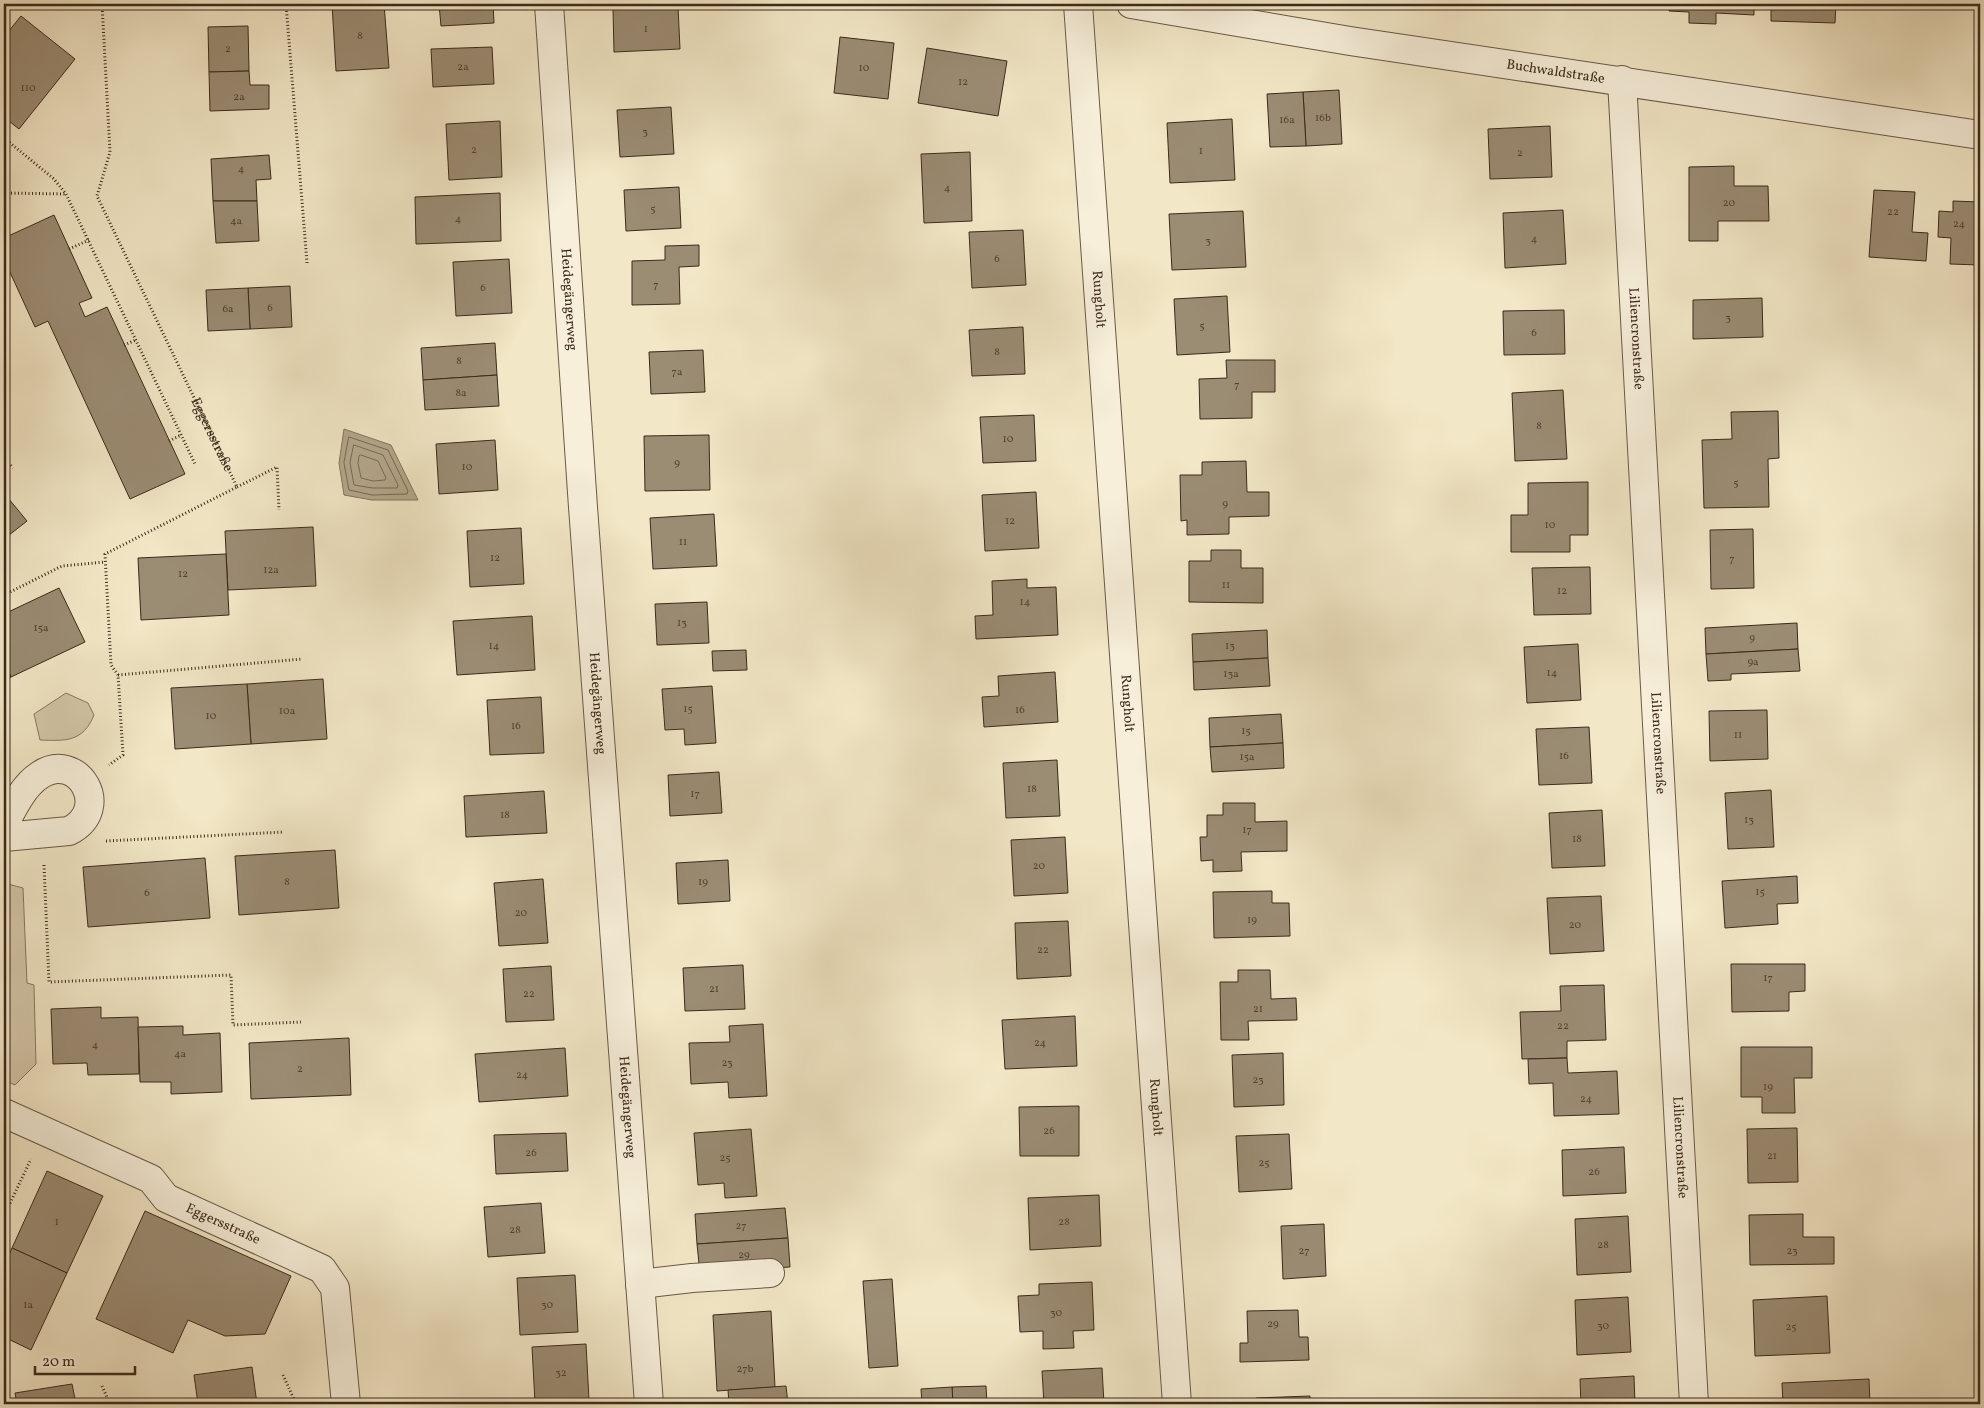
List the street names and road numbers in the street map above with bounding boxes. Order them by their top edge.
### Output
street label: Buchwaldstraße [1505,55,1606,88]
street label: Heidegängerweg [556,247,582,351]
street label: Rungholt [1087,270,1110,329]
street label: Liliencronstraße [1624,287,1648,391]
street label: Eggersstraße [186,395,238,475]
street label: Heidegängerweg [584,651,611,755]
street label: Rungholt [1116,674,1139,733]
street label: Liliencronstraße [1646,691,1670,795]
street label: Heidegängerweg [614,1055,640,1159]
street label: Rungholt [1145,1078,1168,1137]
street label: Liliencronstraße [1668,1096,1692,1199]
street label: Eggersstraße [183,1199,264,1249]

